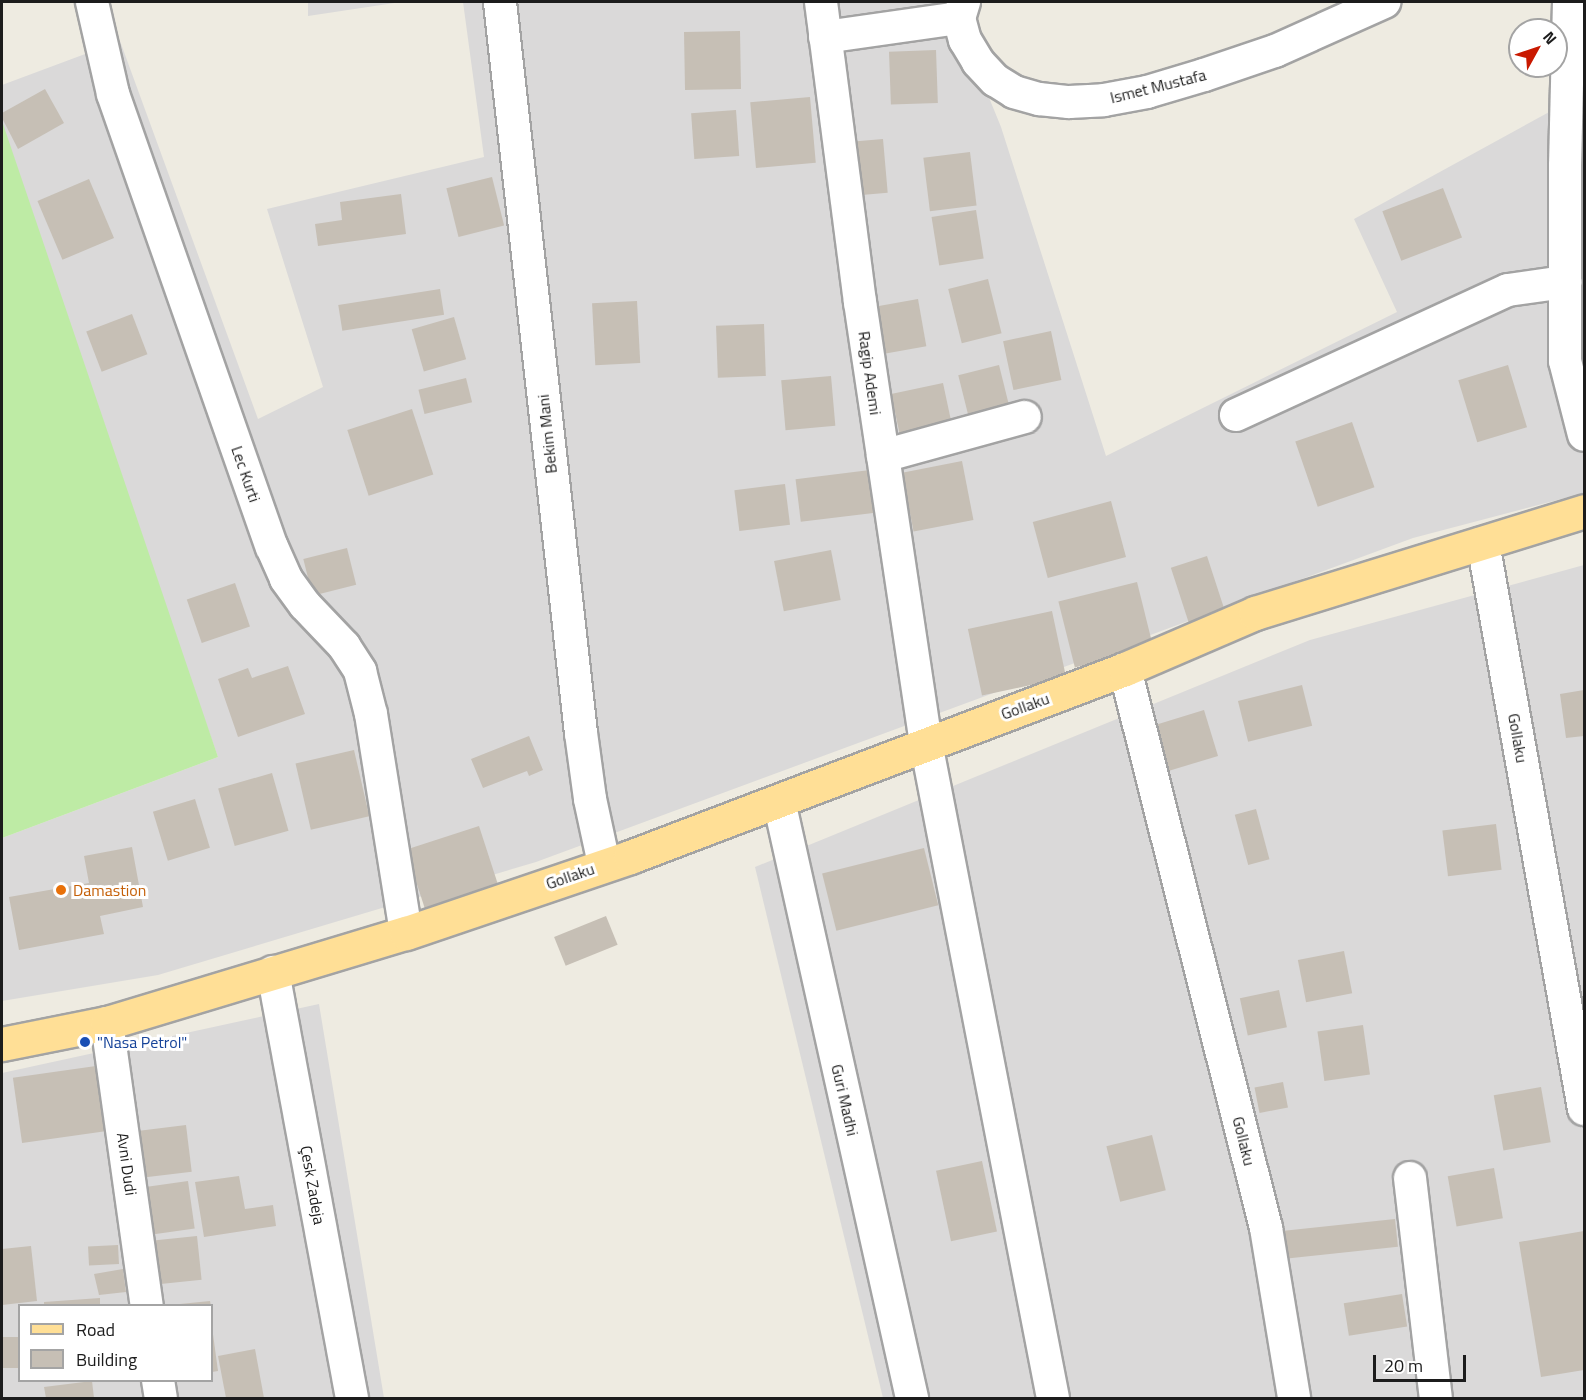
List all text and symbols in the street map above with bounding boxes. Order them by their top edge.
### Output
north arrow [1508,18,1568,78]
text: N [1537,26,1563,50]
street label: Ismet Mustafa [1108,65,1208,107]
street label: Ragip Ademi [855,330,885,416]
street label: Bekim Mani [533,393,561,475]
street label: Lec Kurti [227,443,265,505]
street label: Gollaku [998,688,1052,724]
street label: Gollaku [1504,712,1532,764]
street label: Gollaku [543,859,597,893]
place label: Damastion [73,880,146,900]
marker: Damastion [54,883,68,897]
place label: "Nasa Petrol" [97,1032,187,1052]
marker: "Nasa Petrol" [78,1035,92,1049]
street label: Guri Madhi [827,1062,863,1138]
street label: Gollaku [1229,1114,1259,1168]
street label: Avni Dudi [113,1131,141,1197]
street label: Çesk Zadeja [297,1144,329,1226]
legend [18,1304,213,1382]
text: Road [76,1316,115,1343]
scale bar [1376,1343,1469,1381]
text: Building [76,1346,137,1373]
text: 20 m [1384,1352,1423,1379]

